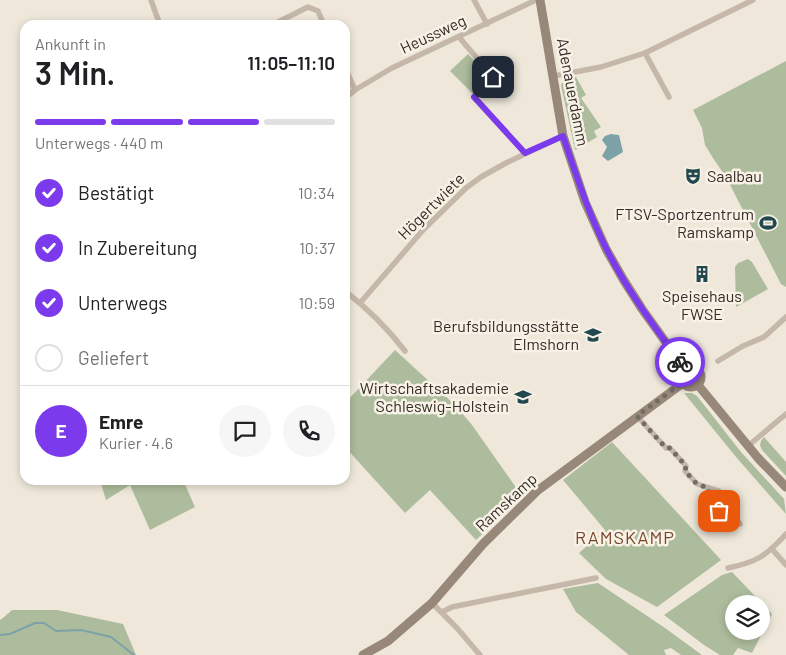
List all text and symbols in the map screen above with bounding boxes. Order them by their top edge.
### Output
street label: Heussweg [397,10,469,57]
text: Ankunft in [35,34,106,53]
street label: Adenauerdamm [554,36,593,148]
text: 11:05–11:10 [247,51,335,74]
text: 3 Min. [35,53,115,91]
pin [472,56,514,98]
icon: home [479,63,507,91]
text: Unterwegs · 440 m [35,133,163,152]
theatre icon: Saalbau [683,166,703,186]
place label: Saalbau [707,166,762,185]
street label: Högertwiete [393,168,468,243]
icon: check [35,179,63,207]
text: Bestätigt [78,181,154,204]
text: 10:34 [298,183,335,202]
place label: FTSV-Sportzentrum Ramskamp [615,204,754,241]
sports icon: FTSV-Sportzentrum Ramskamp [758,213,778,233]
icon: check [35,234,63,262]
text: In Zubereitung [78,236,197,259]
text: 10:37 [299,238,335,257]
building icon: Speisehaus FWSE [692,264,712,284]
place label: Speisehaus FWSE [662,286,742,323]
icon: check [35,289,63,317]
text: Unterwegs [78,291,167,314]
text: 10:59 [298,293,335,312]
place label: Berufsbildungsstätte Elmshorn [433,316,579,353]
school or university icon: Berufsbildungsstätte Elmshorn [583,325,603,345]
courier [655,337,705,387]
text: Geliefert [78,346,149,369]
icon: bike [666,348,694,376]
place label: Wirtschaftsakademie Schleswig-Holstein [360,378,509,415]
school or university icon: Wirtschaftsakademie Schleswig-Holstein [513,387,533,407]
button: chat [219,405,271,457]
button: phone [283,405,335,457]
text: Emre [99,410,143,433]
text: E [55,419,67,442]
text: Kurier · 4.6 [99,433,173,452]
street label: Ramskamp [471,468,540,535]
pin [698,490,740,532]
icon: bag [705,497,733,525]
district label: RAMSKAMP [575,526,675,548]
map controls [725,595,770,640]
button: layers [725,595,770,640]

